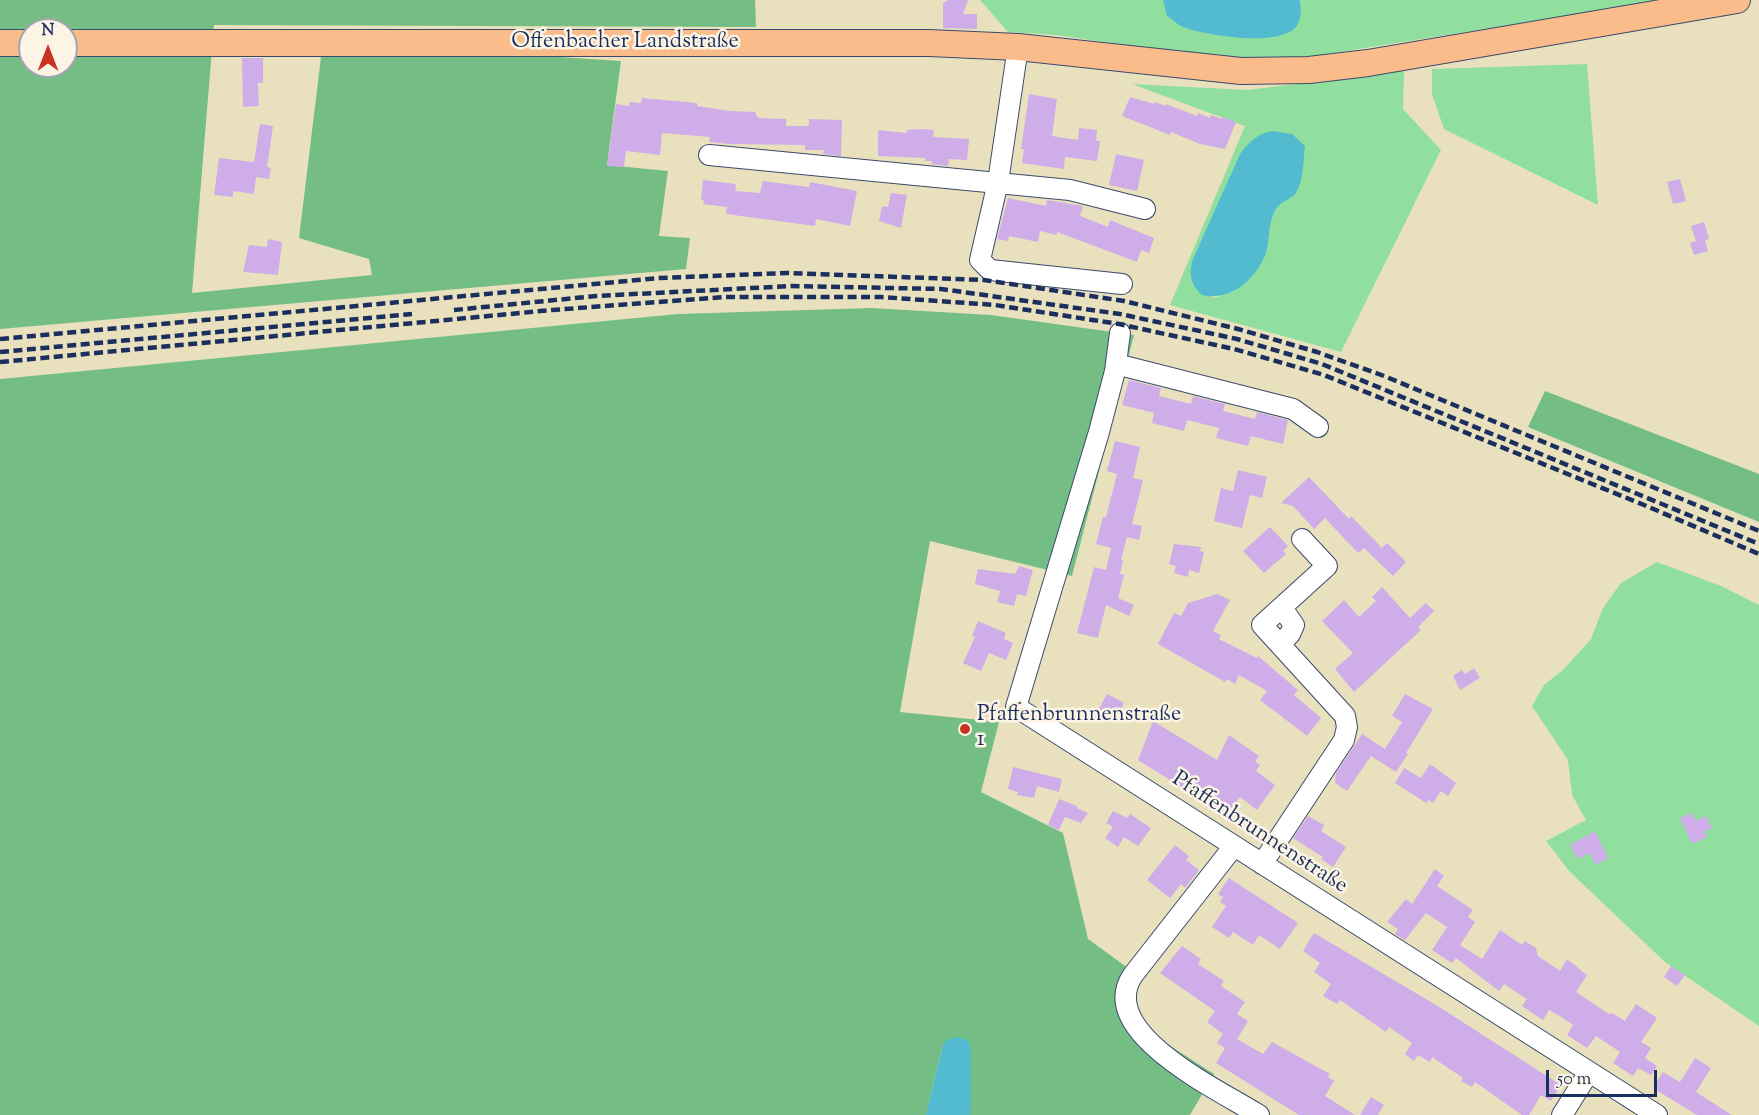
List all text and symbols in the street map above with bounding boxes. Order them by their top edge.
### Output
north arrow [18,18,78,78]
text: N [42,20,54,43]
street label: Offenbacher Landstraße [511,30,739,56]
place label: Pfaffenbrunnenstraße 1 [977,703,1181,754]
marker: Pfaffenbrunnenstraße 1 [958,722,972,736]
street label: Pfaffenbrunnenstraße [1166,767,1352,901]
scale bar [1549,1058,1660,1096]
text: 50 m [1557,1067,1591,1093]

